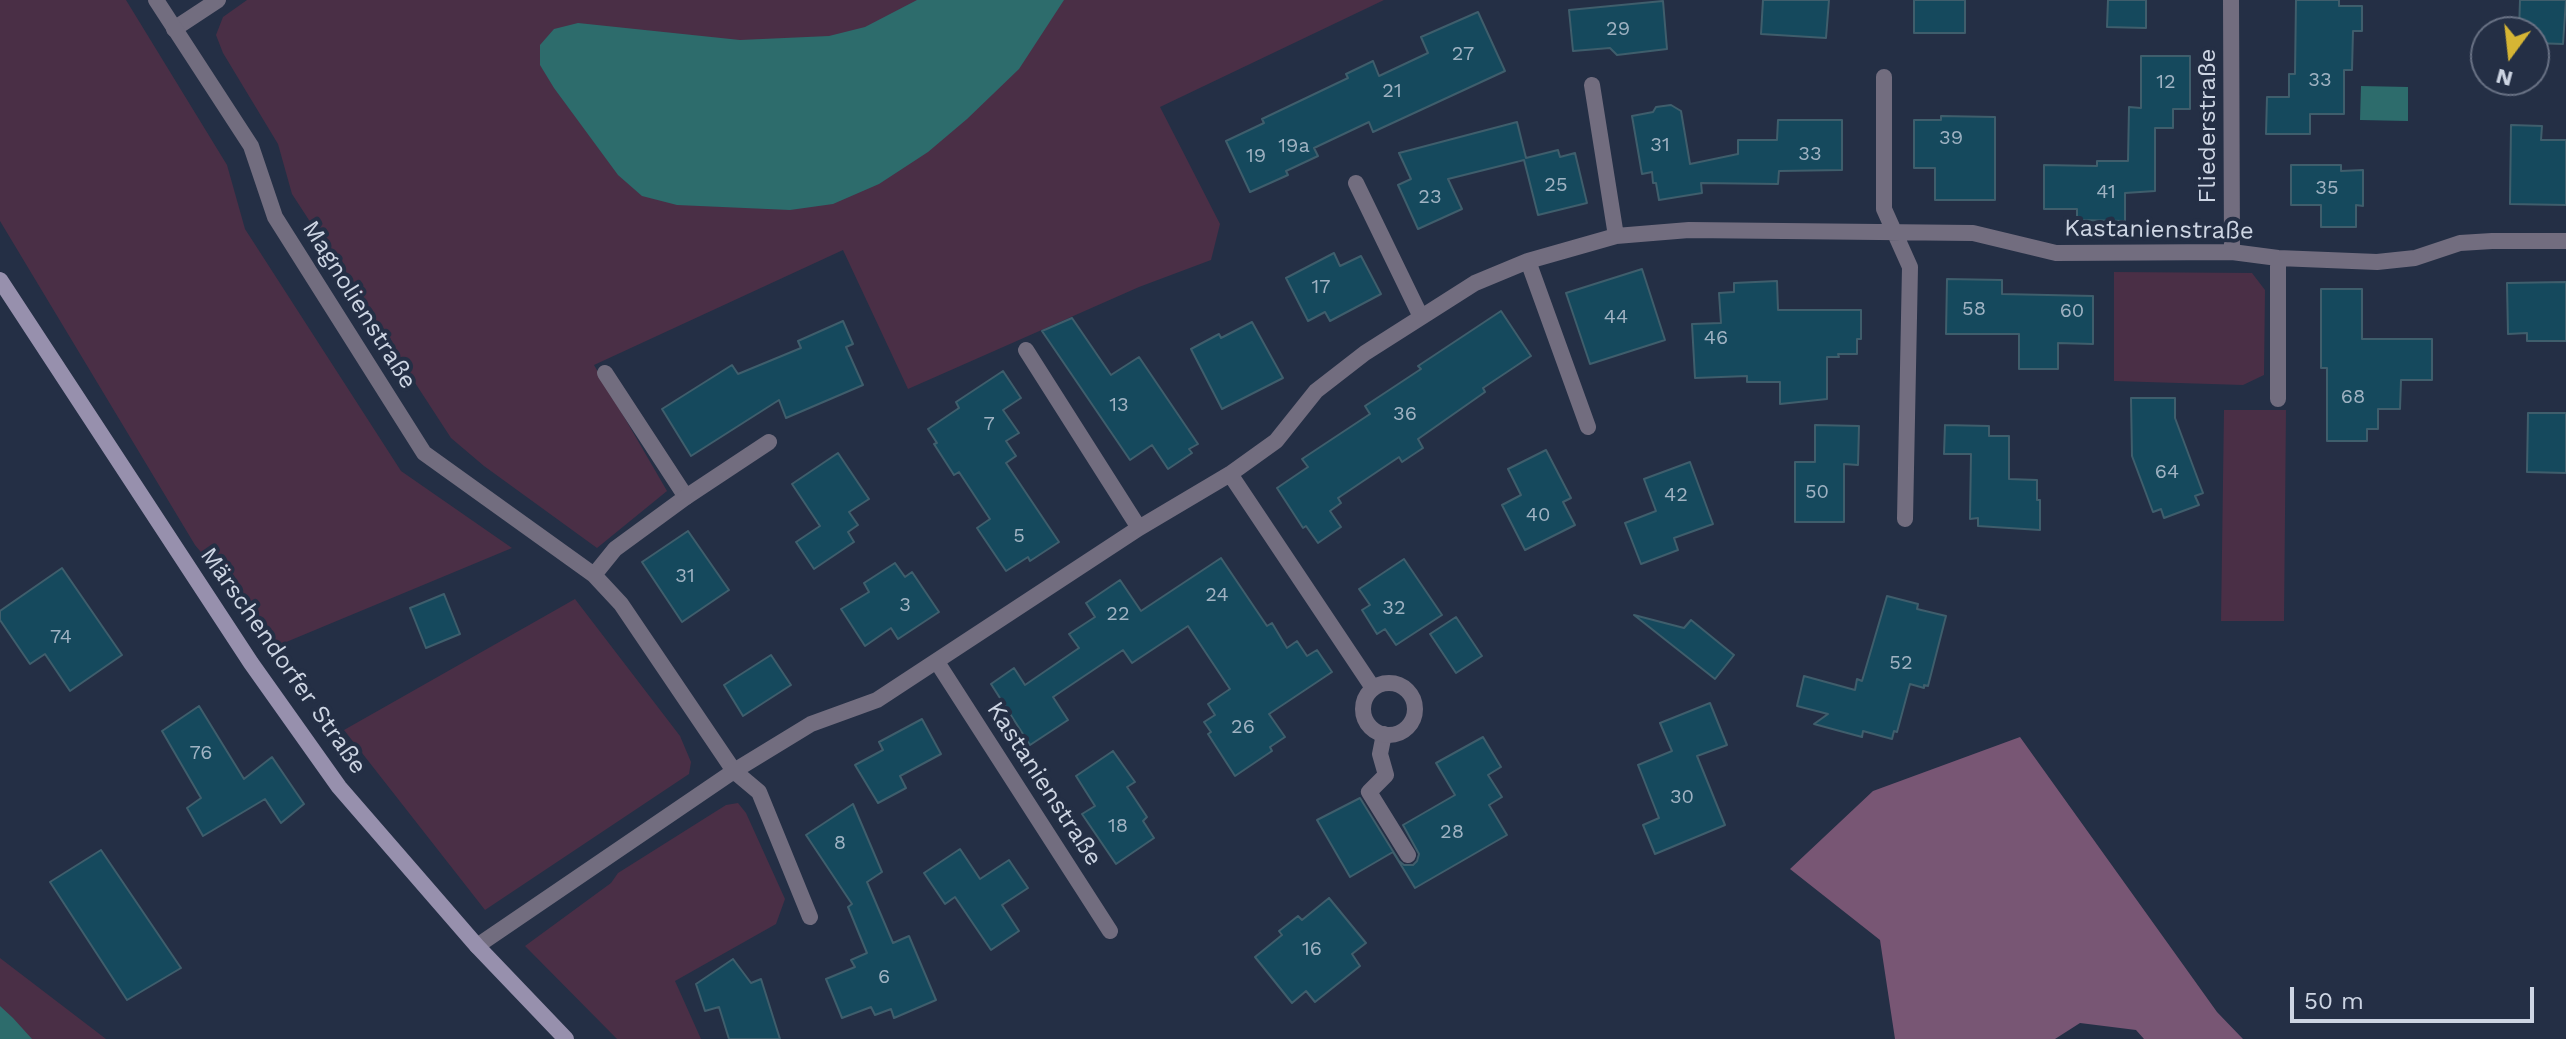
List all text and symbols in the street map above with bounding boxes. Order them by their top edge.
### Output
north arrow [2470,16,2550,96]
house number: 29 [1606,17,1630,41]
house number: 27 [1452,42,1474,66]
street label: Fliederstraße [2194,49,2222,203]
text: N [2493,64,2515,92]
house number: 33 [2308,68,2332,92]
house number: 12 [2156,70,2176,94]
house number: 21 [1382,79,1402,103]
house number: 39 [1939,126,1963,150]
house number: 31 [1650,133,1670,157]
house number: 19a [1278,134,1310,158]
house number: 33 [1798,142,1822,166]
house number: 19 [1246,144,1266,168]
house number: 25 [1544,173,1568,197]
house number: 35 [2315,176,2339,200]
house number: 41 [2096,180,2116,204]
house number: 23 [1418,185,1442,209]
street label: Kastanienstraße [2064,214,2254,246]
street label: Magnolienstraße [296,216,422,394]
house number: 17 [1311,275,1331,299]
house number: 58 [1962,297,1986,321]
house number: 60 [2060,299,2084,323]
house number: 44 [1604,305,1628,329]
house number: 46 [1704,326,1728,350]
house number: 68 [2341,385,2365,409]
house number: 13 [1109,393,1129,417]
house number: 36 [1393,402,1417,426]
house number: 7 [983,412,995,436]
house number: 64 [2155,460,2179,484]
house number: 50 [1805,480,1829,504]
house number: 42 [1664,483,1688,507]
house number: 40 [1526,503,1550,527]
house number: 5 [1013,524,1025,548]
street label: Märschendorfer Straße [194,542,372,780]
house number: 31 [675,564,695,588]
house number: 24 [1205,583,1229,607]
house number: 3 [899,593,911,617]
house number: 32 [1382,596,1406,620]
house number: 22 [1106,602,1130,626]
house number: 74 [50,625,72,649]
house number: 52 [1889,651,1913,675]
street label: Kastanienstraße [980,697,1108,871]
house number: 26 [1231,715,1255,739]
house number: 76 [190,741,212,765]
house number: 30 [1670,785,1694,809]
house number: 18 [1108,814,1128,838]
house number: 28 [1440,820,1464,844]
house number: 8 [834,831,846,855]
house number: 16 [1302,937,1322,961]
house number: 6 [878,965,890,989]
scale bar [2294,971,2538,1021]
text: 50 m [2304,987,2364,1015]

